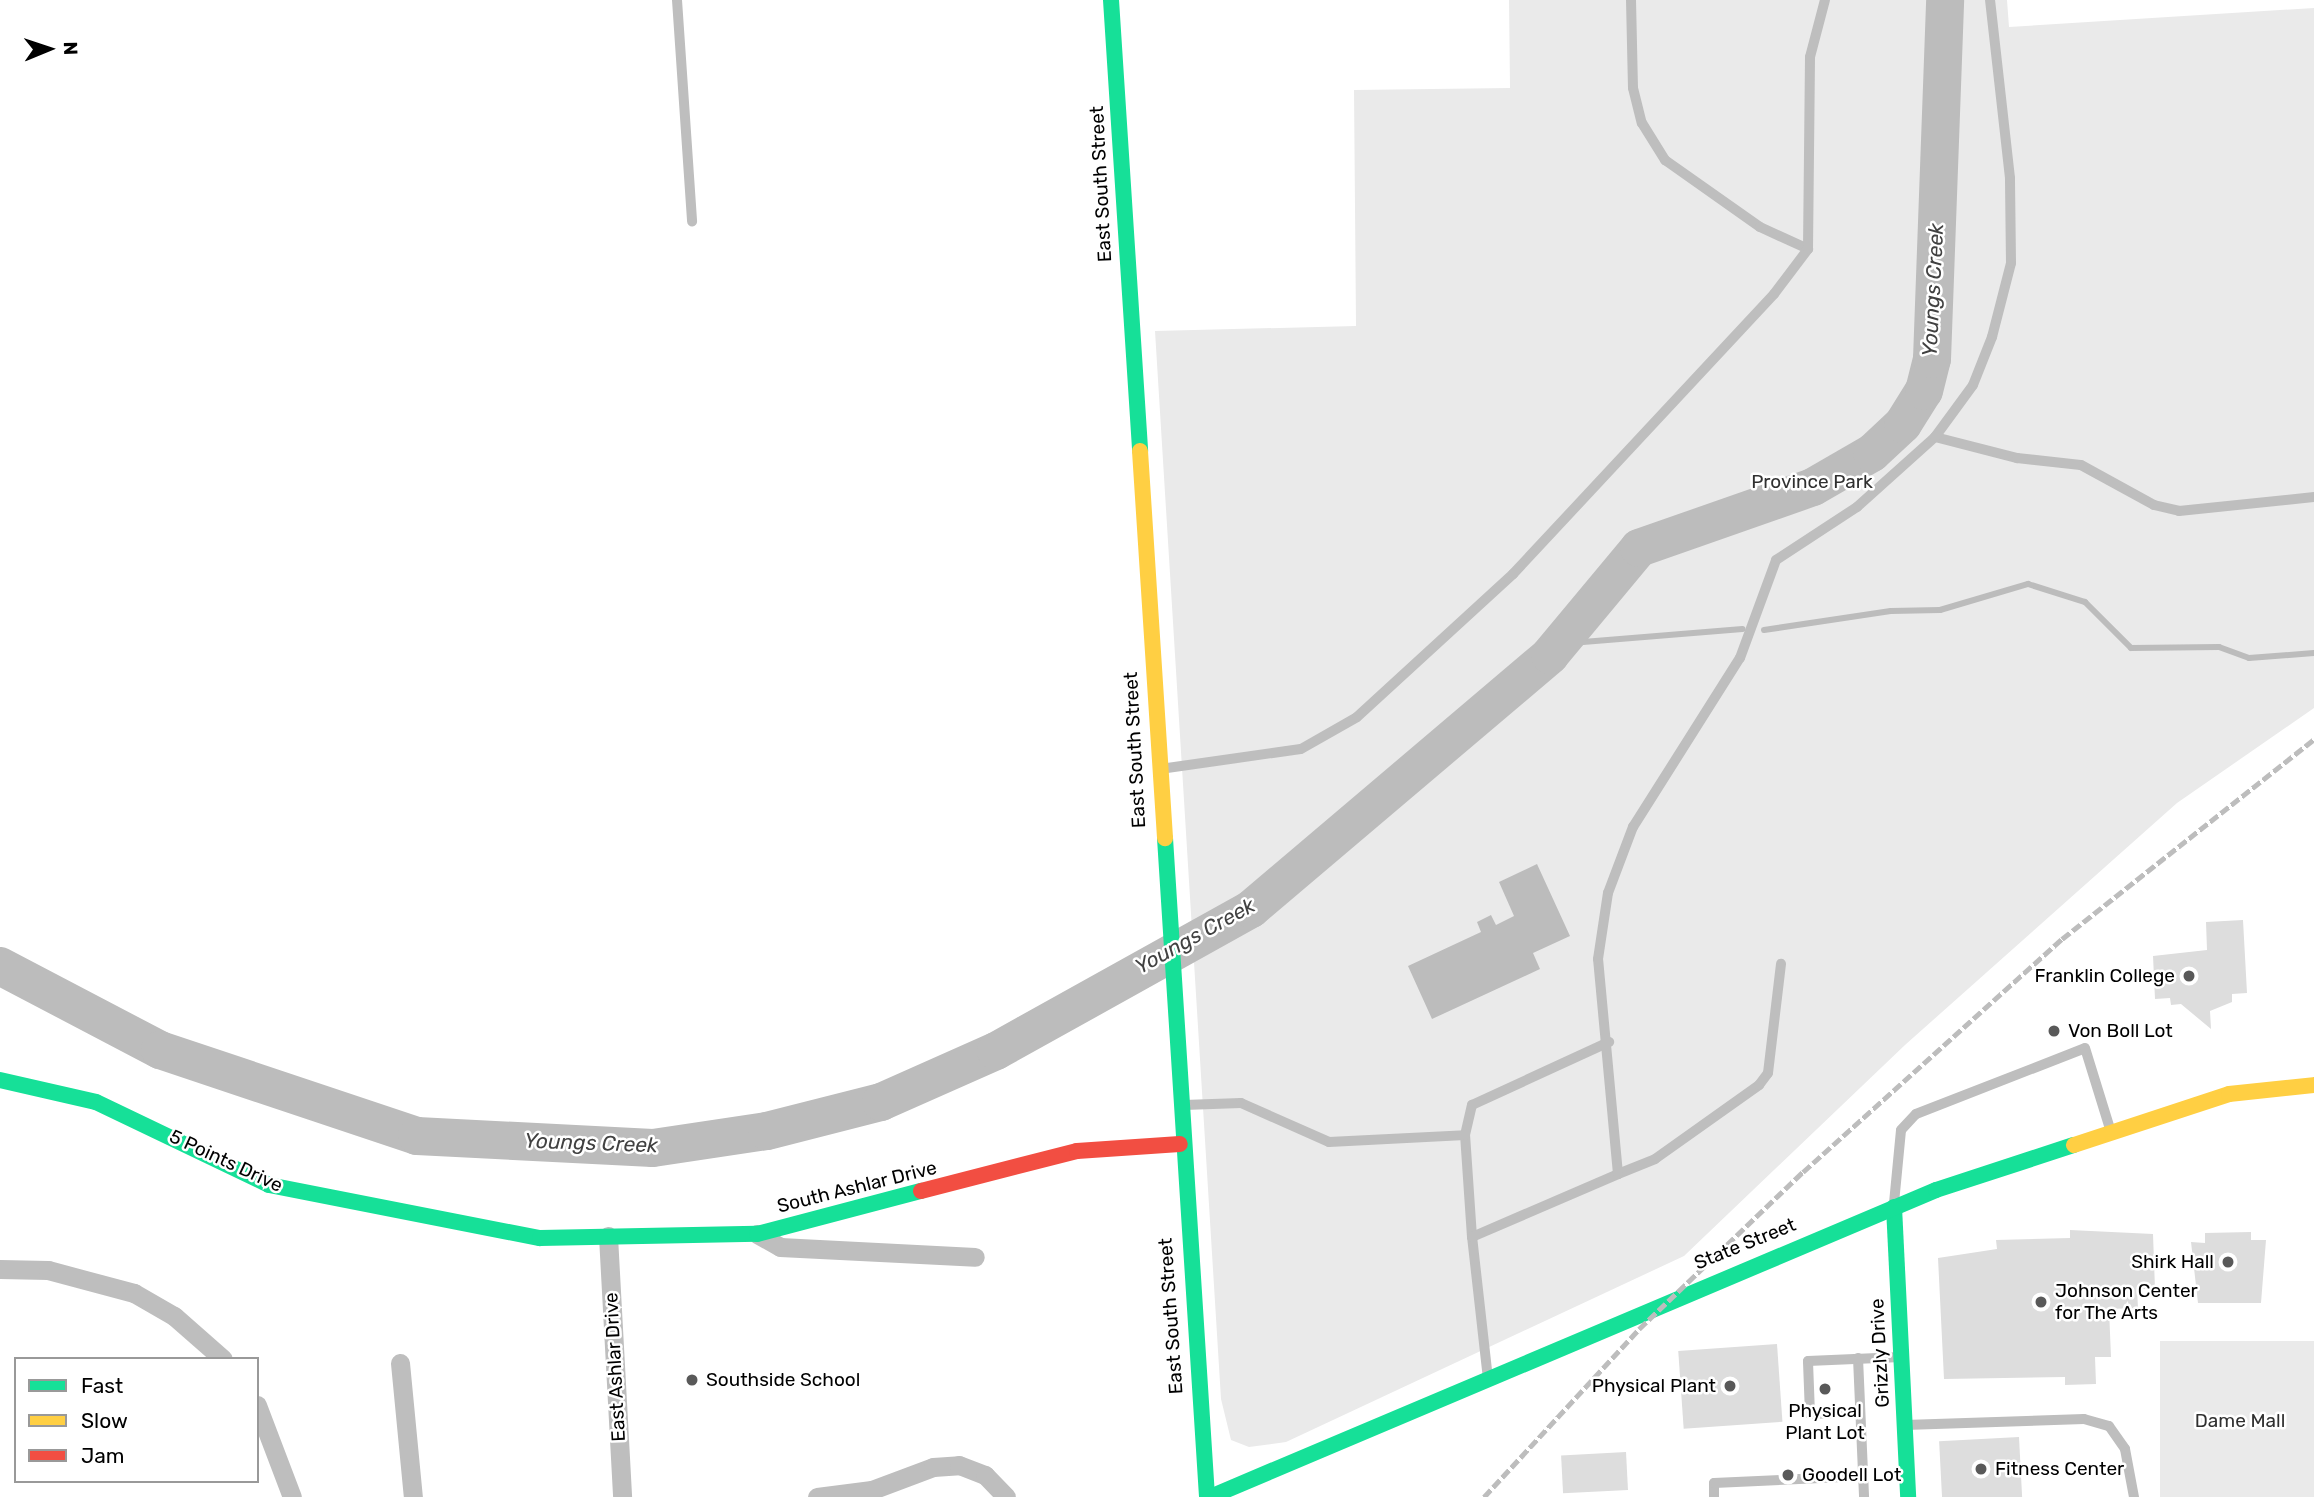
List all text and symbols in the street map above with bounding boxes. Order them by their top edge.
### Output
north arrow [14,14,84,84]
text: N [59,41,82,55]
street label: East South Street [1086,105,1116,263]
water label: Youngs Creek [1917,223,1949,357]
park label: Province Park [1751,471,1873,493]
street label: East South Street [1120,671,1150,829]
water label: Youngs Creek [1130,893,1260,979]
place label: Franklin College [2034,965,2175,987]
marker: Franklin College [2181,968,2197,984]
place label: Von Boll Lot [2068,1020,2173,1042]
marker: Von Boll Lot [2046,1023,2062,1039]
street label: 5 Points Drive [166,1125,286,1197]
water label: Youngs Creek [524,1128,658,1158]
street label: South Ashlar Drive [774,1156,940,1218]
street label: State Street [1691,1213,1799,1275]
street label: East South Street [1154,1237,1188,1395]
place label: Shirk Hall [2131,1251,2214,1273]
marker: Shirk Hall [2220,1254,2236,1270]
place label: Johnson Center for The Arts [2055,1280,2198,1324]
street label: East Ashlar Drive [600,1291,630,1443]
marker: Johnson Center for The Arts [2033,1294,2049,1310]
street label: Grizzly Drive [1866,1298,1894,1408]
legend [14,1357,259,1483]
place label: Southside School [706,1369,860,1391]
marker: Southside School [684,1372,700,1388]
text: Fast [81,1373,123,1398]
place label: Physical Plant [1592,1375,1716,1397]
marker: Physical Plant [1722,1378,1738,1394]
marker: Physical Plant Lot [1817,1381,1833,1397]
place label: Physical Plant Lot [1785,1400,1865,1444]
text: Slow [81,1408,128,1433]
park label: Dame Mall [2195,1410,2285,1432]
text: Jam [81,1443,125,1468]
place label: Fitness Center [1995,1458,2124,1480]
marker: Fitness Center [1973,1461,1989,1477]
place label: Goodell Lot [1802,1464,1901,1486]
marker: Goodell Lot [1780,1467,1796,1483]

